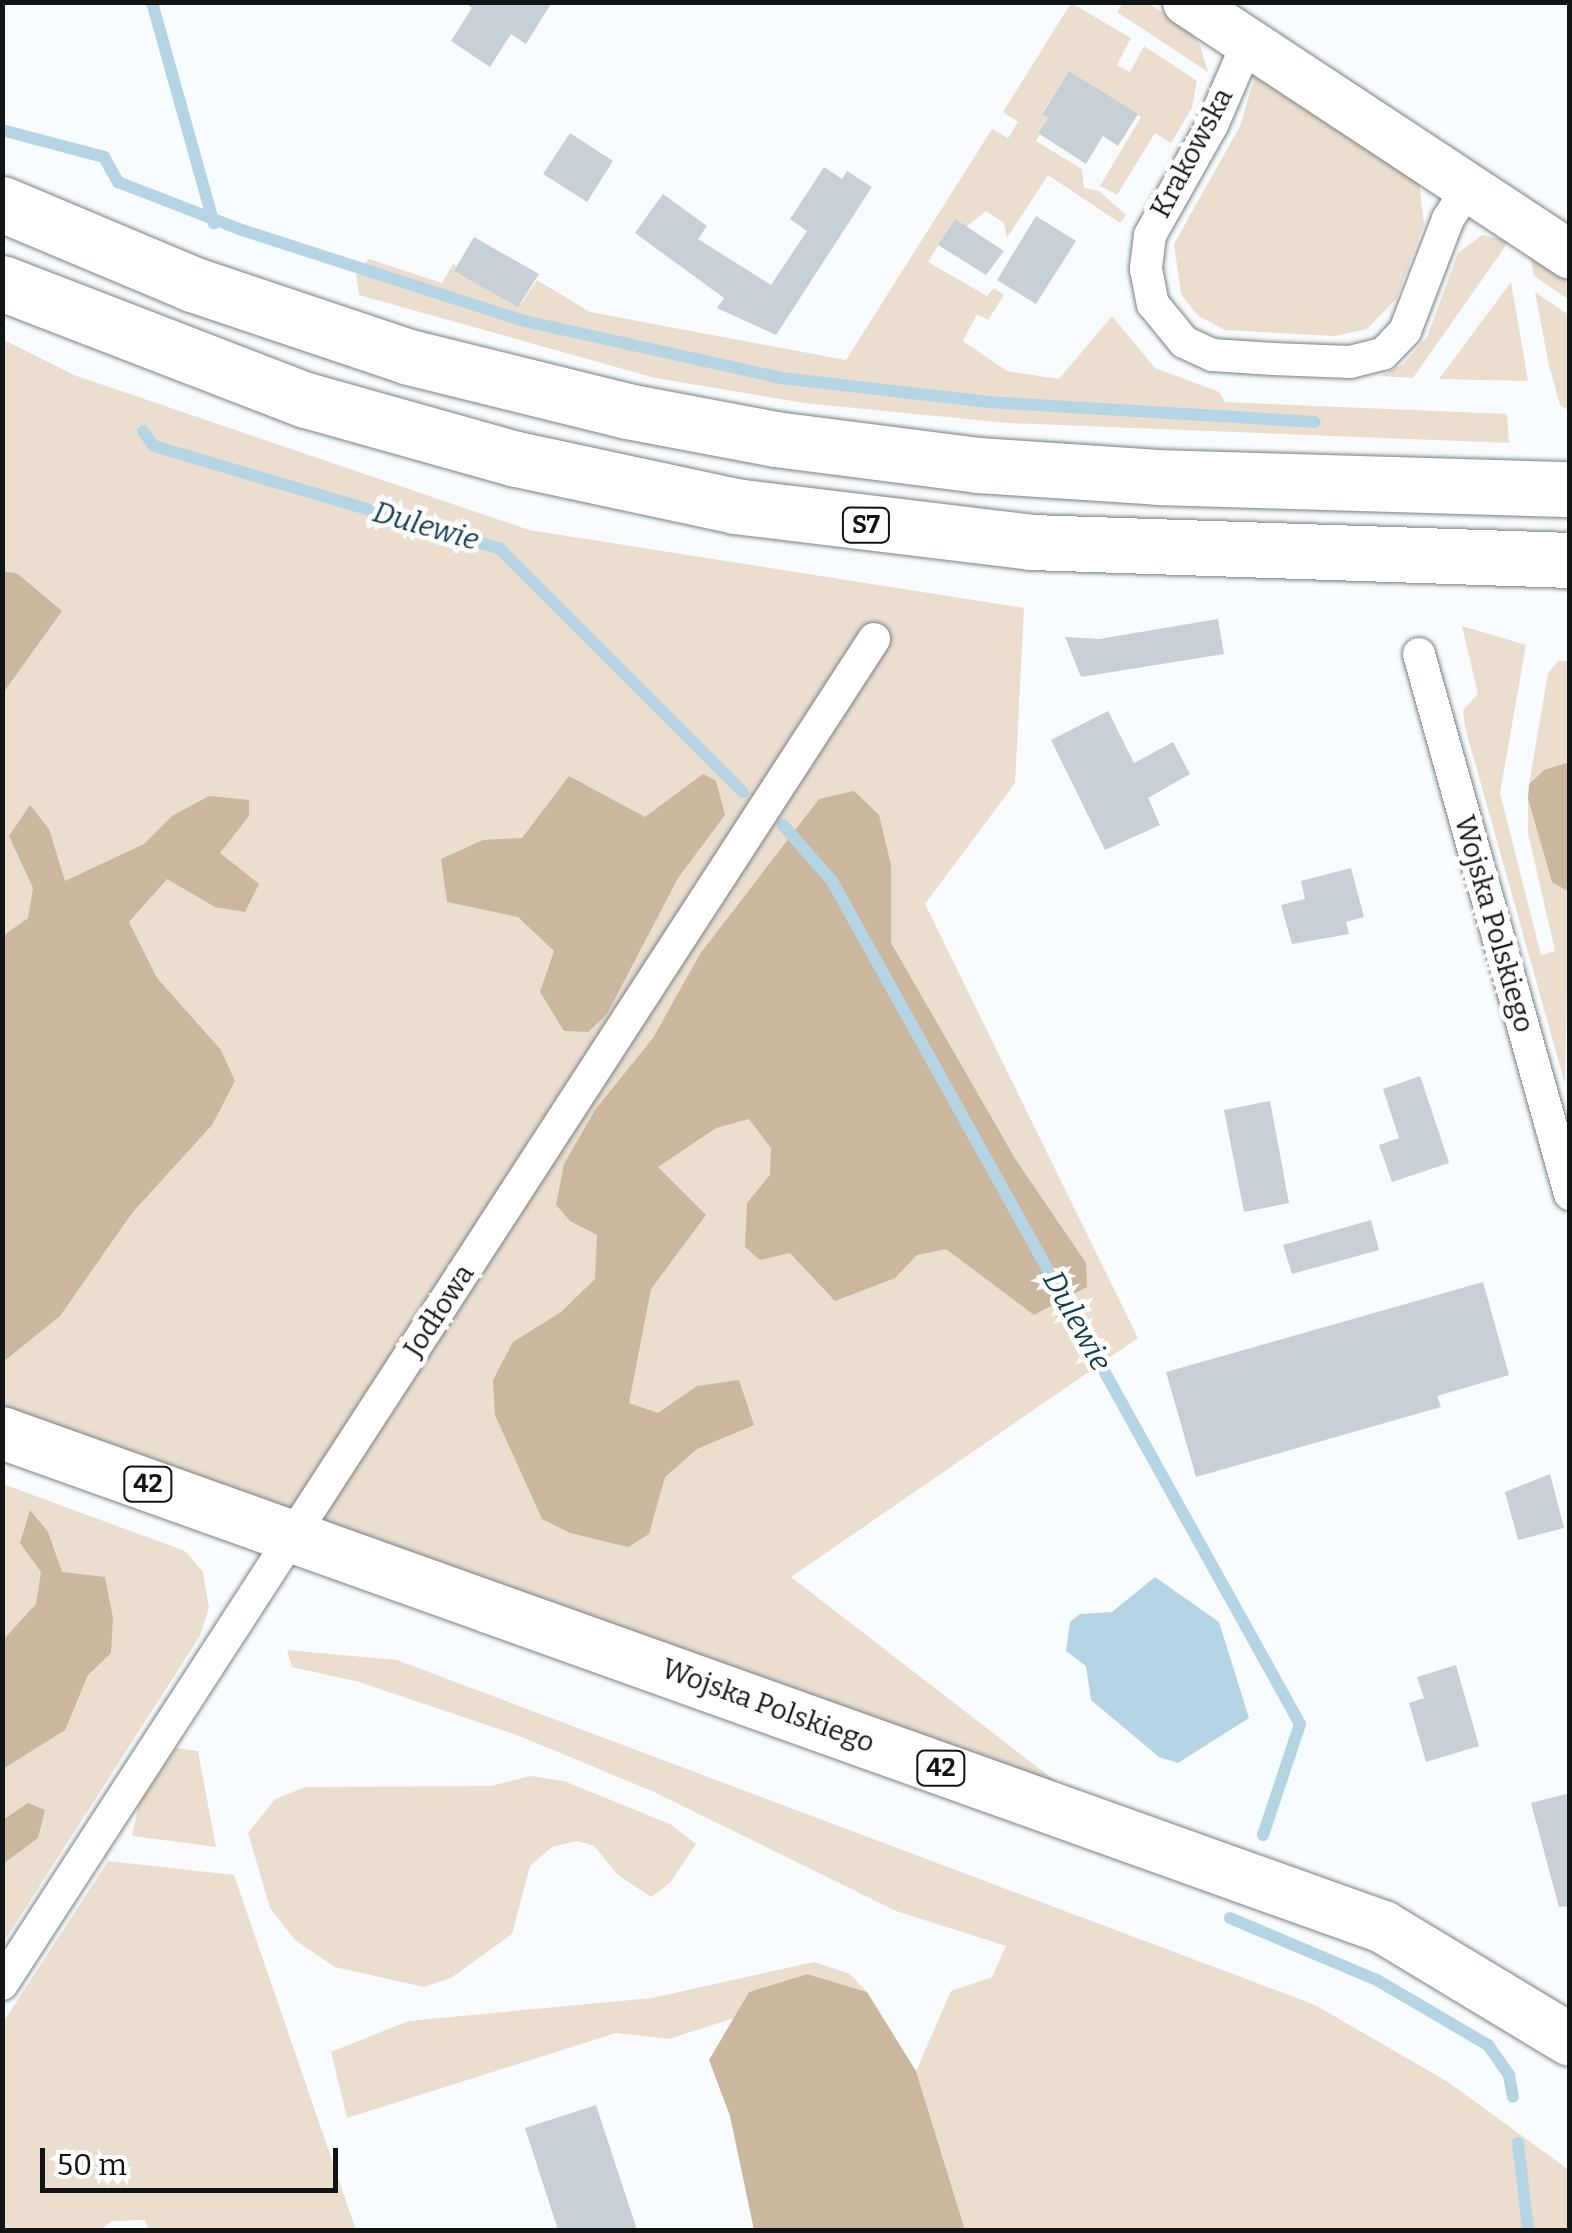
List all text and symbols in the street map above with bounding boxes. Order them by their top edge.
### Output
street label: Krakowska [1144,82,1240,224]
water label: Dulewie [369,494,483,558]
road number: S7 [841,505,891,545]
street label: Wojska Polskiego [1447,812,1541,1036]
street label: Jodłowa [397,1258,481,1364]
water label: Dulewie [1035,1265,1119,1377]
road number: 42 [123,1464,173,1504]
street label: Wojska Polskiego [657,1652,879,1760]
road number: 42 [916,1748,966,1788]
scale bar [45,2128,342,2190]
text: 50 m [57,2147,127,2183]

